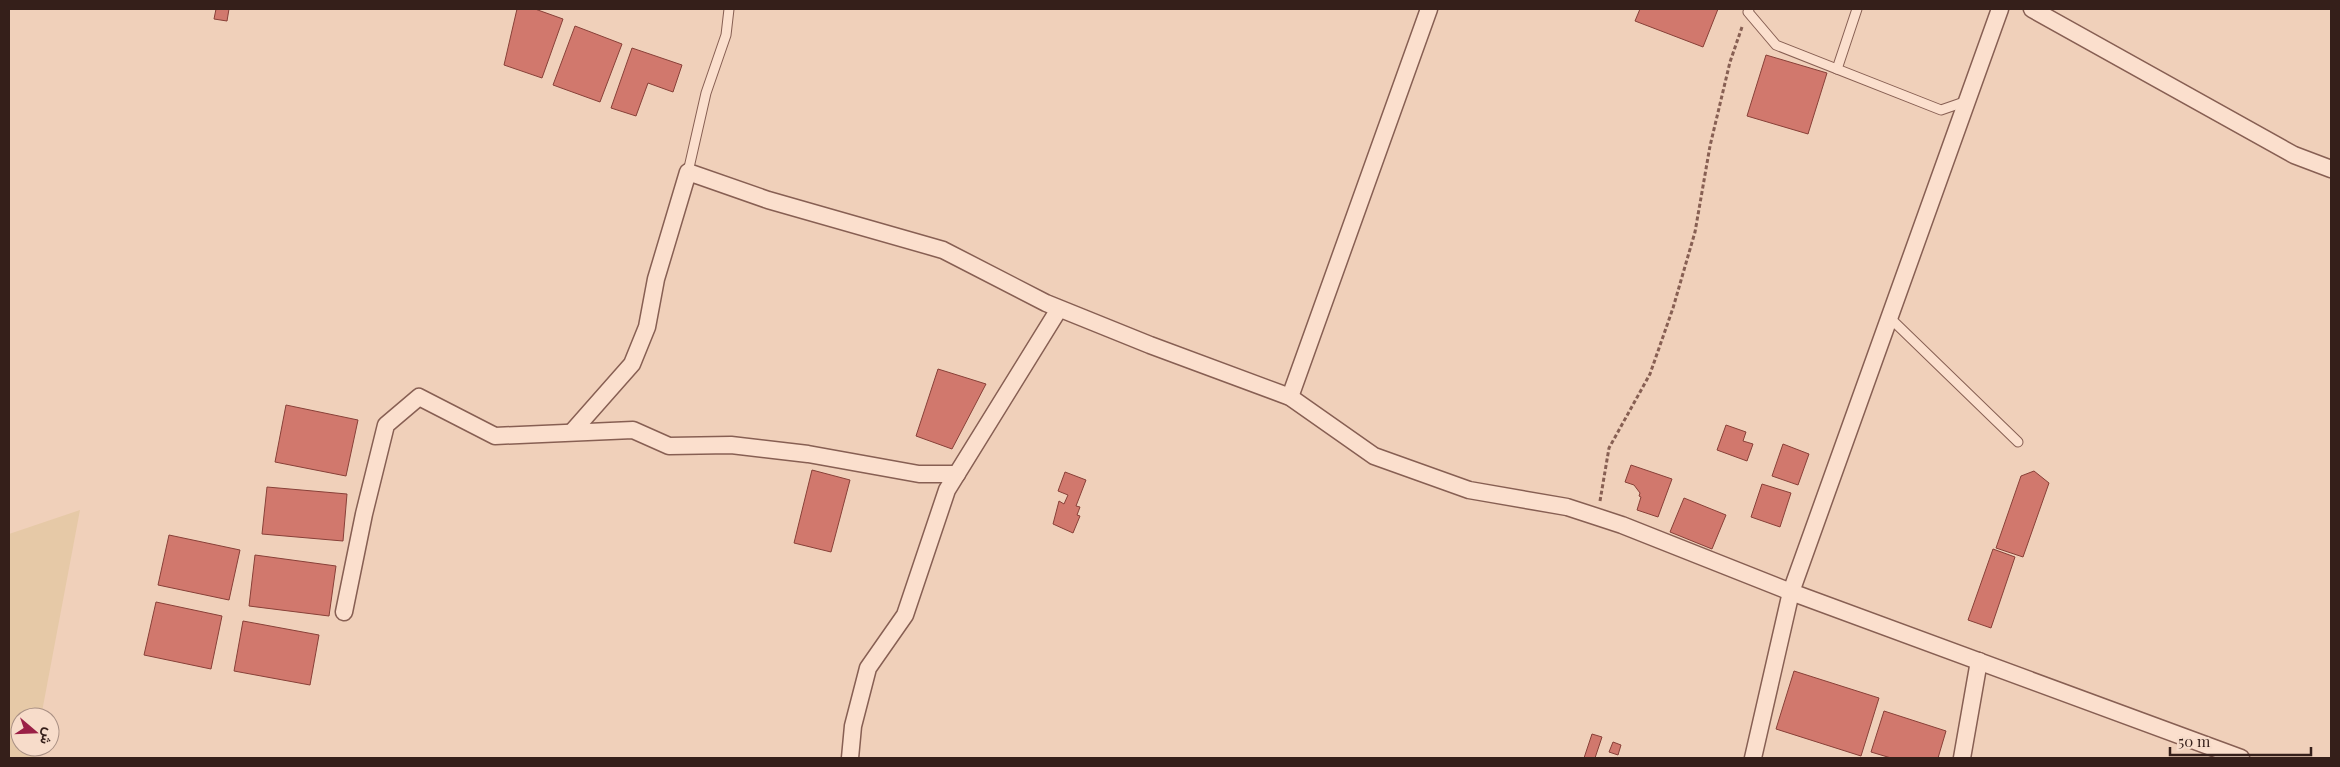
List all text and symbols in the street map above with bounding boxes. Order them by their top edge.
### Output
north arrow [10,707,60,757]
scale bar [2170,724,2311,756]
text: ش [36,725,59,748]
text: 50 m [2178,731,2211,751]

